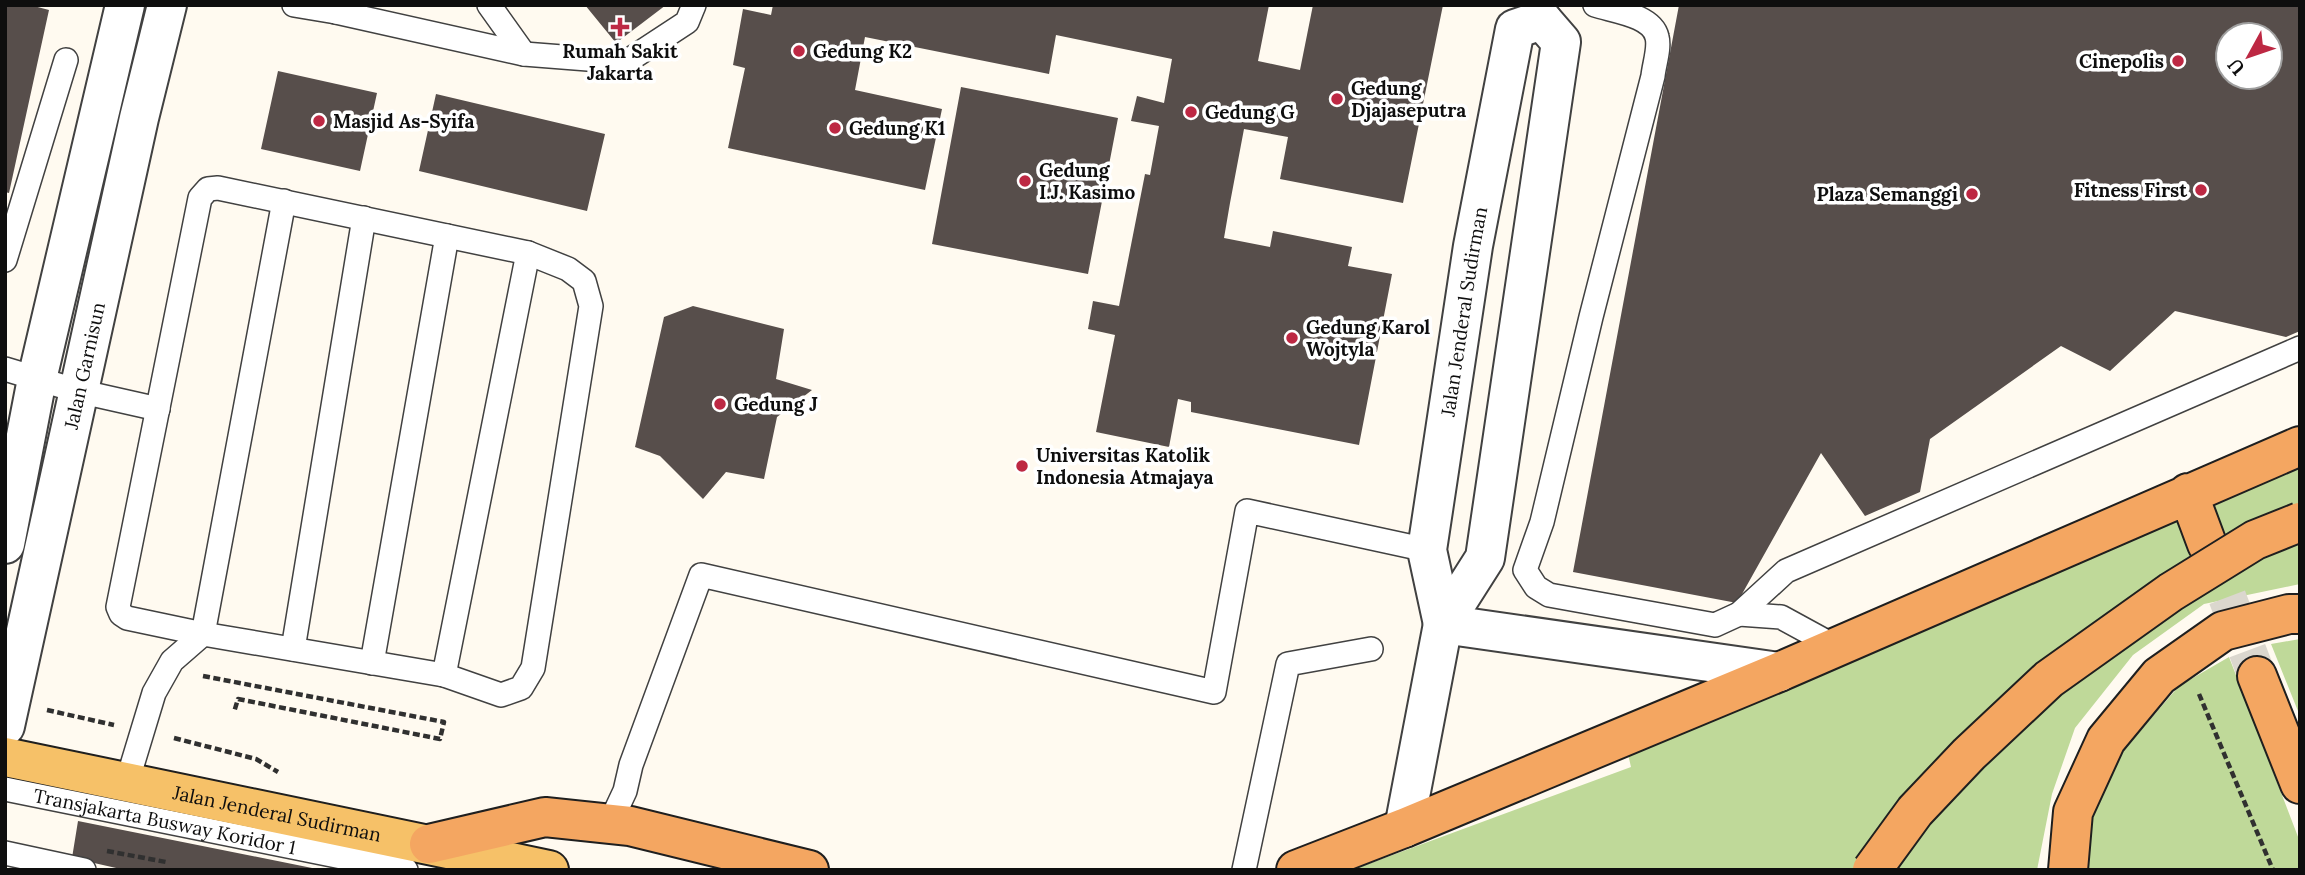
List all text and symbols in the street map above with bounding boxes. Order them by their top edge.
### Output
marker: Rumah Sakit Jakarta [610,17,630,37]
north arrow [2214,21,2284,91]
place label: Rumah Sakit Jakarta [562,39,679,85]
place label: Gedung K2 [813,39,912,63]
marker: Gedung K2 [791,43,807,59]
place label: Cinepolis [2079,49,2164,73]
marker: Cinepolis [2170,53,2186,69]
text: U [2222,54,2250,80]
place label: Gedung Djajaseputra [1351,76,1466,122]
marker: Gedung Djajaseputra [1329,91,1345,107]
place label: Gedung G [1205,100,1295,124]
marker: Gedung G [1183,104,1199,120]
place label: Masjid As-Syifa [333,109,475,133]
marker: Masjid As-Syifa [311,113,327,129]
place label: Gedung K1 [849,116,946,140]
marker: Gedung K1 [827,120,843,136]
place label: Gedung I.J. Kasimo [1039,158,1136,204]
marker: Gedung I.J. Kasimo [1017,173,1033,189]
place label: Fitness First [2074,178,2188,202]
place label: Plaza Semanggi [1817,182,1958,206]
marker: Fitness First [2193,182,2209,198]
marker: Plaza Semanggi [1964,186,1980,202]
street label: Jalan Jenderal Sudirman [1435,205,1492,419]
street label: Jalan Garnisun [59,300,110,432]
place label: Gedung Karol Wojtyla [1306,315,1430,361]
marker: Gedung Karol Wojtyla [1284,330,1300,346]
place label: Gedung J [734,392,818,416]
marker: Gedung J [712,396,728,412]
place label: Universitas Katolik Indonesia Atmajaya [1036,443,1213,489]
marker: Universitas Katolik Indonesia Atmajaya [1014,458,1030,474]
street label: Jalan Jenderal Sudirman [170,780,383,847]
street label: Transjakarta Busway Koridor 1 [31,783,298,859]

